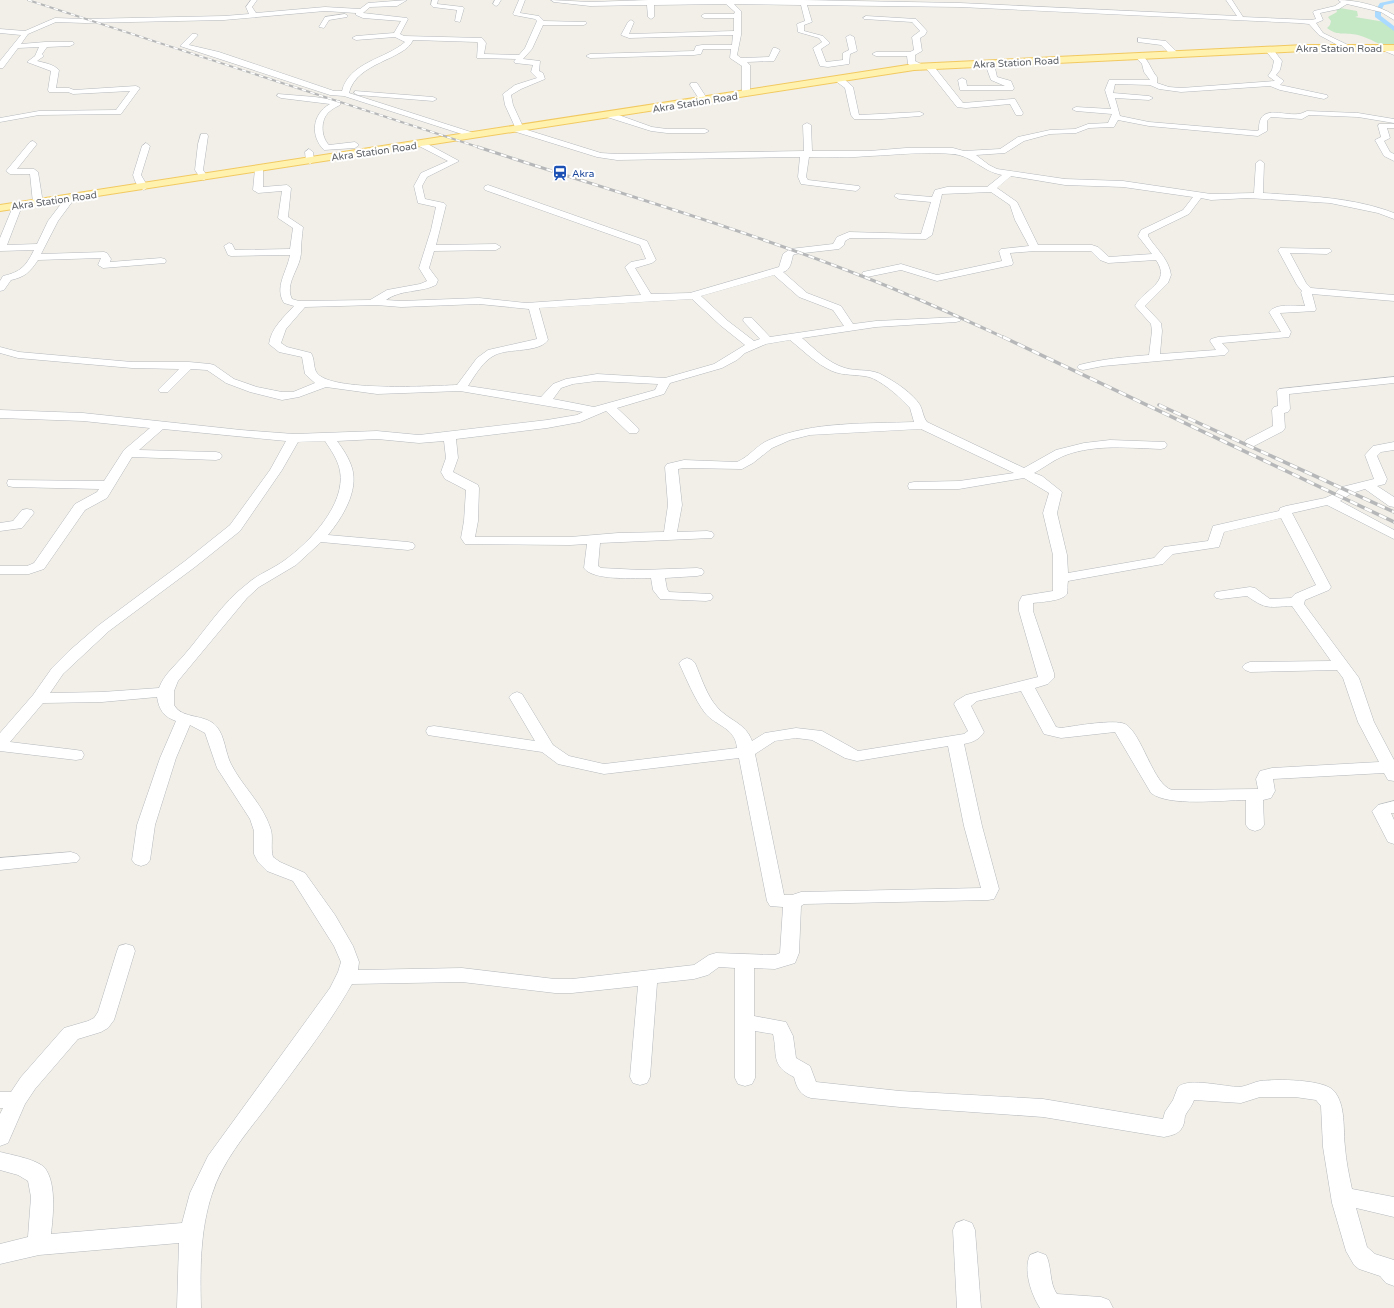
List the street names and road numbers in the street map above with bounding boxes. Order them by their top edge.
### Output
street label: Akra Station Road [1296,43,1382,55]
street label: Akra Station Road [973,55,1059,71]
street label: Akra Station Road [652,90,739,116]
street label: Akra Station Road [331,140,418,164]
street label: Akra Station Road [11,189,98,213]

